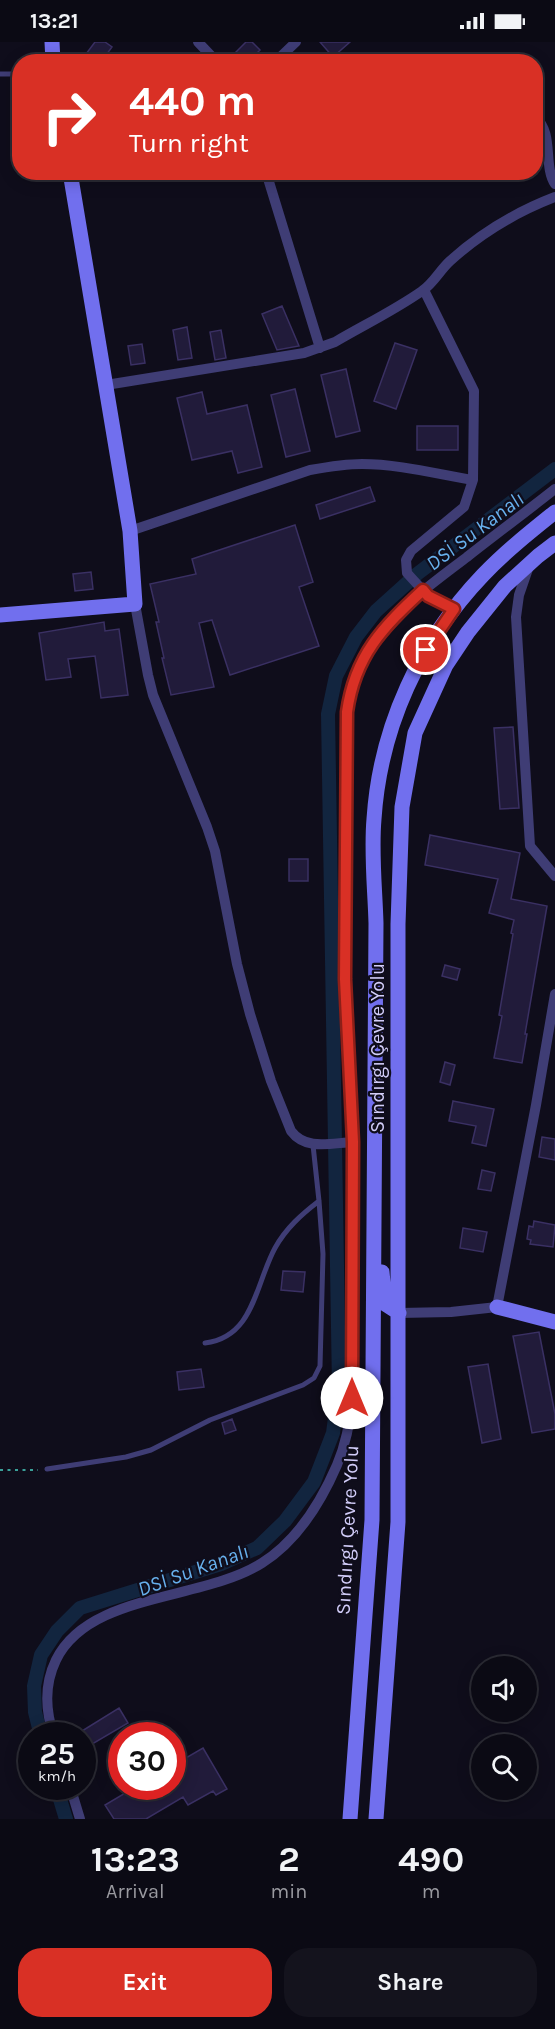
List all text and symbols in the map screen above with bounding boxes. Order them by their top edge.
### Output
text: 13:21 [30,8,79,34]
text: 440 m [129,76,256,126]
icon: right [30,78,108,156]
text: Turn right [129,127,249,159]
water label: DSİ Su Kanalı [421,486,529,576]
pin [400,624,451,675]
icon: arrive [409,633,442,666]
street label: Sındırgı Çevre Yolu [366,963,389,1133]
position arrow [320,1366,384,1430]
street label: Sındırgı Çevre Yolu [332,1445,363,1616]
water label: DSİ Su Kanalı [134,1539,252,1601]
map controls [471,1656,537,1800]
button: sound [471,1656,537,1722]
speed limit sign: 30 [108,1722,186,1800]
button: search [471,1734,537,1800]
text: 25 [39,1736,75,1772]
text: km/h [38,1767,76,1785]
text: 13:23 [91,1838,180,1880]
text: 2 [278,1838,300,1880]
text: 490 [398,1838,464,1880]
text: Arrival [106,1880,165,1903]
text: min [271,1880,307,1903]
text: m [422,1880,441,1903]
button: Exit [18,1948,272,2017]
button: Share [284,1948,537,2017]

